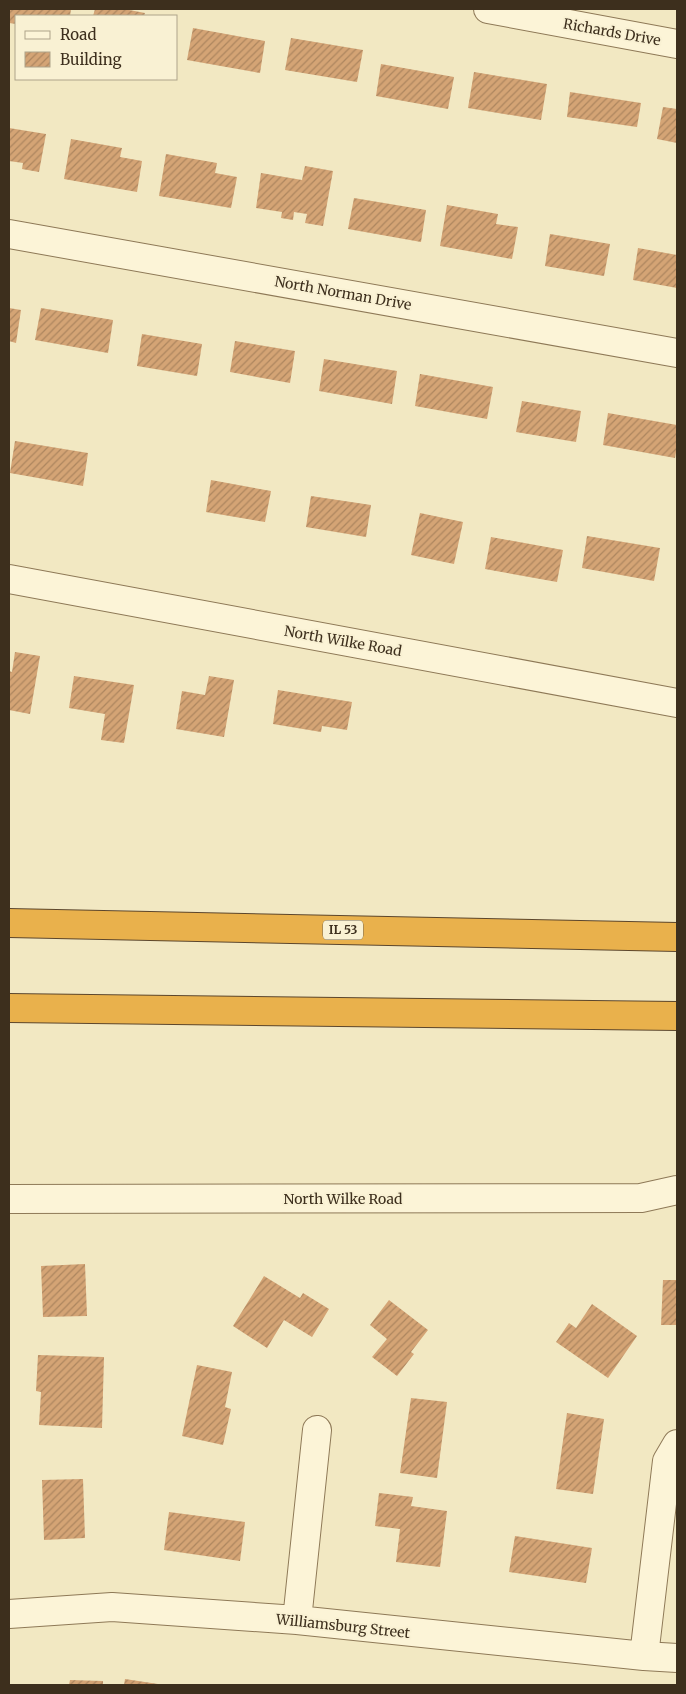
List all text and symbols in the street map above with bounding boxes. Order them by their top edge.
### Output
legend [15,15,178,80]
street label: Richards Drive [562,15,662,49]
text: Road [60,25,96,44]
text: Building [60,50,122,69]
street label: North Norman Drive [273,272,413,314]
street label: North Wilke Road [283,622,404,660]
road number: IL 53 [323,920,363,940]
street label: North Wilke Road [283,1190,403,1208]
street label: Williamsburg Street [274,1610,411,1642]

